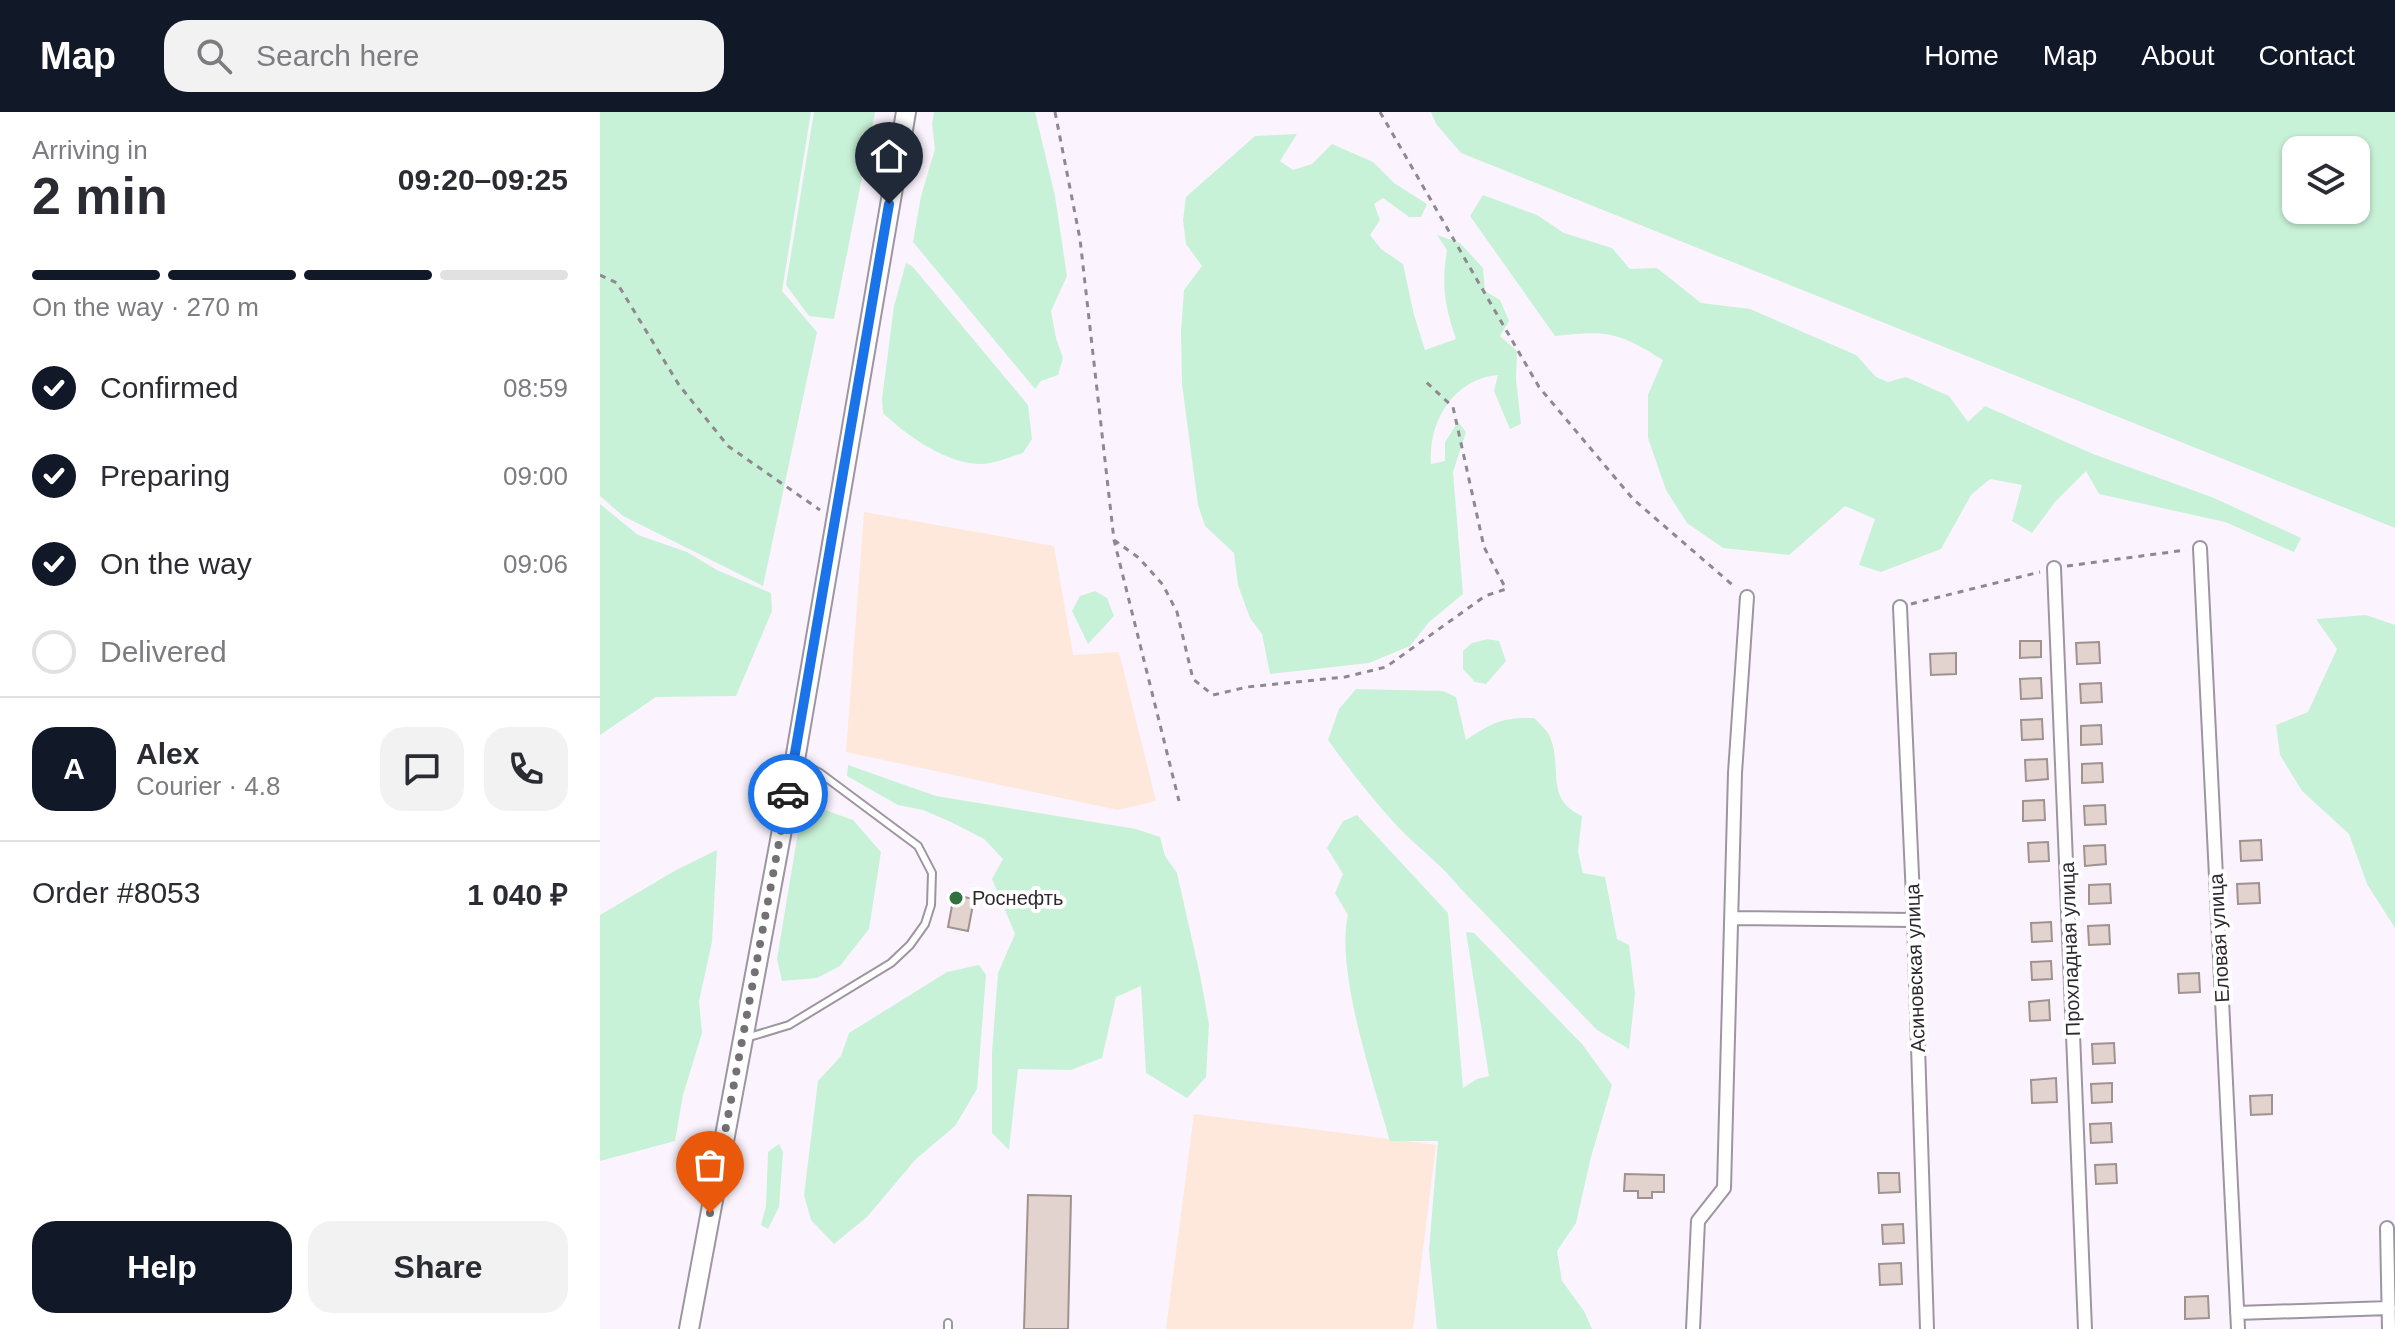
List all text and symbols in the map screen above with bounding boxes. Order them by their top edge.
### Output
search box [164,20,724,92]
icon: search [192,34,236,78]
text: Map [40,35,116,77]
text: Search here [256,39,419,72]
text: Home [1924,40,1999,71]
text: Map [2043,40,2097,71]
text: About [2141,40,2215,71]
text: Contact [2259,40,2355,71]
pin [855,122,923,204]
icon: home [867,134,911,178]
text: Arriving in [32,135,148,165]
map controls [2282,136,2370,224]
button: layers [2282,136,2370,224]
text: 09:20–09:25 [398,163,568,196]
text: 2 min [32,167,168,225]
text: On the way · 270 m [32,292,259,322]
icon: check [32,366,76,410]
text: Confirmed [100,371,238,404]
text: 08:59 [503,373,568,403]
icon: check [32,454,76,498]
text: Preparing [100,459,230,492]
text: 09:00 [503,461,568,491]
icon: check [32,542,76,586]
text: On the way [100,547,252,580]
text: 09:06 [503,549,568,579]
text: Delivered [100,635,227,668]
button: chat [380,727,464,811]
button: phone [484,727,568,811]
text: Alex [136,737,199,770]
text: A [63,752,85,785]
courier [748,754,828,834]
text: Courier · 4.8 [136,771,281,801]
icon: car [766,772,810,816]
street label: Прохладная улица [2056,861,2084,1037]
street label: Еловая улица [2205,872,2233,1003]
text: Order #8053 [32,876,200,909]
text: 1 040 ₽ [467,878,568,911]
street label: Асиновская улица [1901,882,1929,1053]
place label: Роснефть [972,887,1063,909]
marker: Роснефть [947,889,965,907]
pin [676,1131,744,1213]
icon: bag [688,1143,732,1187]
button: Help [32,1221,292,1313]
button: Share [308,1221,568,1313]

